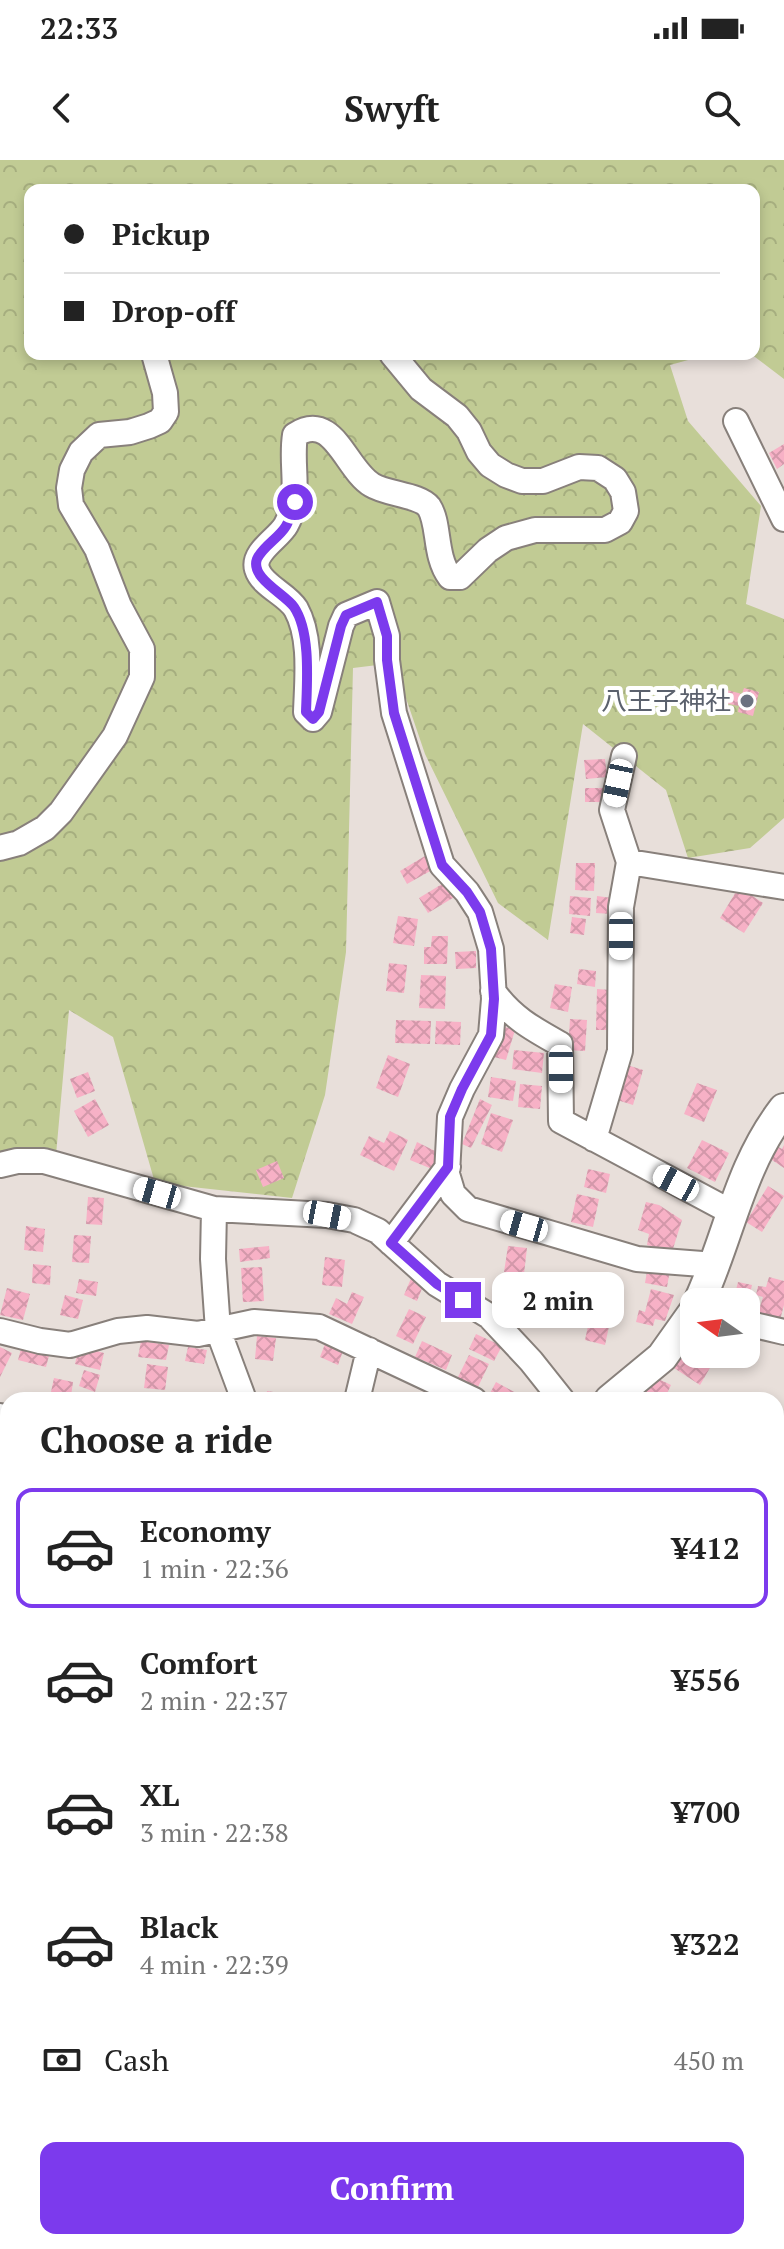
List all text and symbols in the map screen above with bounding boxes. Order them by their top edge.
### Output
text: 22:33 [40,8,118,48]
text: Swyft [344,85,440,132]
icon: back [40,86,84,130]
icon: search [700,86,744,130]
text: Pickup [112,214,210,254]
text: Drop-off [112,291,236,331]
route start [277,484,313,520]
place label: 八王子神社 [601,683,731,717]
marker: 八王子神社 [738,692,756,710]
car [601,757,635,809]
car [609,912,633,960]
car [549,1045,573,1093]
car [649,1161,703,1205]
car [131,1175,183,1211]
car [301,1199,353,1231]
car [498,1208,550,1244]
callout: 2 min [491,1272,623,1328]
route end [445,1282,481,1318]
text: 2 min [522,1283,594,1317]
north arrow [680,1288,760,1368]
map controls [680,1288,760,1368]
text: Choose a ride [40,1416,273,1463]
text: Economy [140,1511,271,1551]
icon: car [44,1512,116,1584]
text: ¥412 [672,1528,740,1568]
text: 1 min · 22:36 [140,1551,289,1585]
text: Comfort [140,1643,258,1683]
icon: car [44,1644,116,1716]
text: ¥556 [672,1660,740,1700]
text: 2 min · 22:37 [140,1683,289,1717]
text: XL [140,1775,179,1815]
icon: car [44,1776,116,1848]
text: ¥700 [672,1792,740,1832]
text: 3 min · 22:38 [140,1815,289,1849]
text: Black [140,1907,218,1947]
icon: car [44,1908,116,1980]
text: ¥322 [672,1924,740,1964]
text: 4 min · 22:39 [140,1947,289,1981]
icon: cash [40,2038,84,2082]
text: Cash [104,2040,169,2080]
text: 450 m [674,2043,744,2077]
button: Confirm [40,2142,744,2234]

